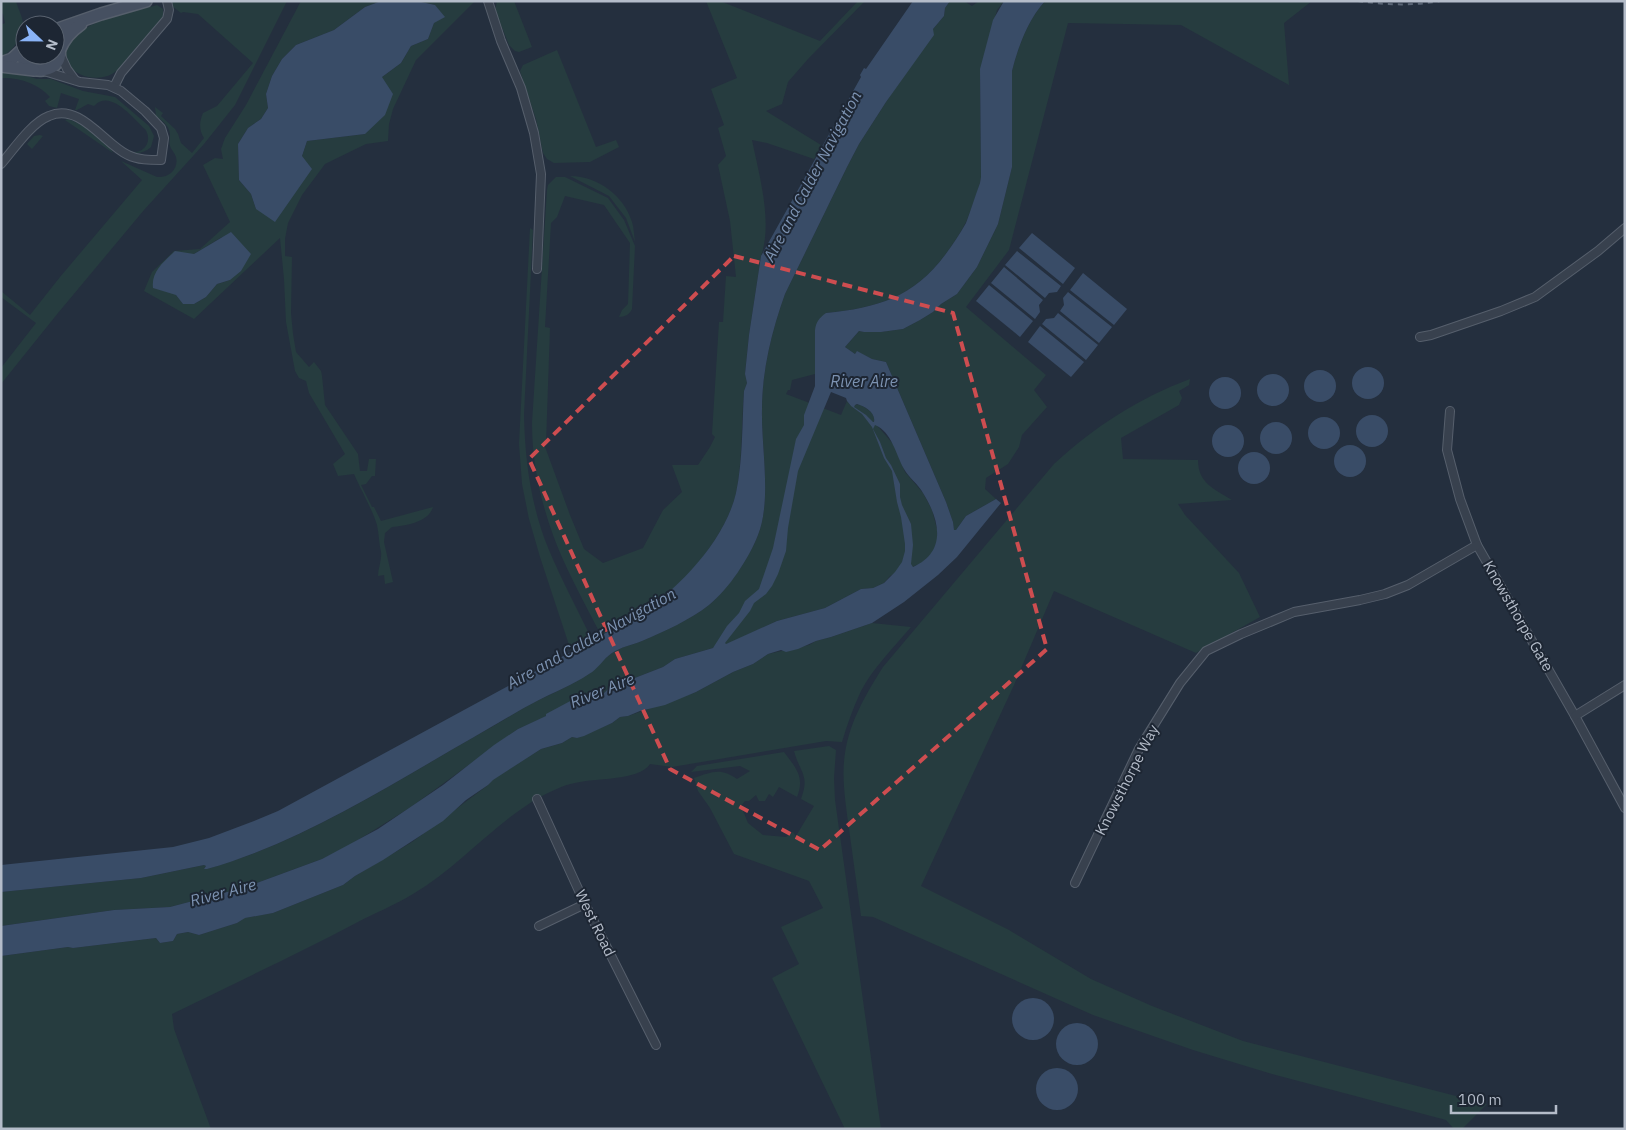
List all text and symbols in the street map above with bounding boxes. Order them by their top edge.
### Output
north arrow [15,15,65,65]
text: N [42,37,62,53]
water label: Aire and Calder Navigation [758,87,865,266]
water label: River Aire [830,371,898,391]
street label: Knowsthorpe Gate [1479,557,1558,675]
water label: Aire and Calder Navigation [502,583,679,693]
water label: River Aire [567,668,637,712]
street label: Knowsthorpe Way [1090,721,1163,838]
water label: River Aire [188,874,258,910]
street label: West Road [571,886,620,959]
scale bar [1451,1082,1556,1114]
text: 100 m [1458,1090,1502,1109]

